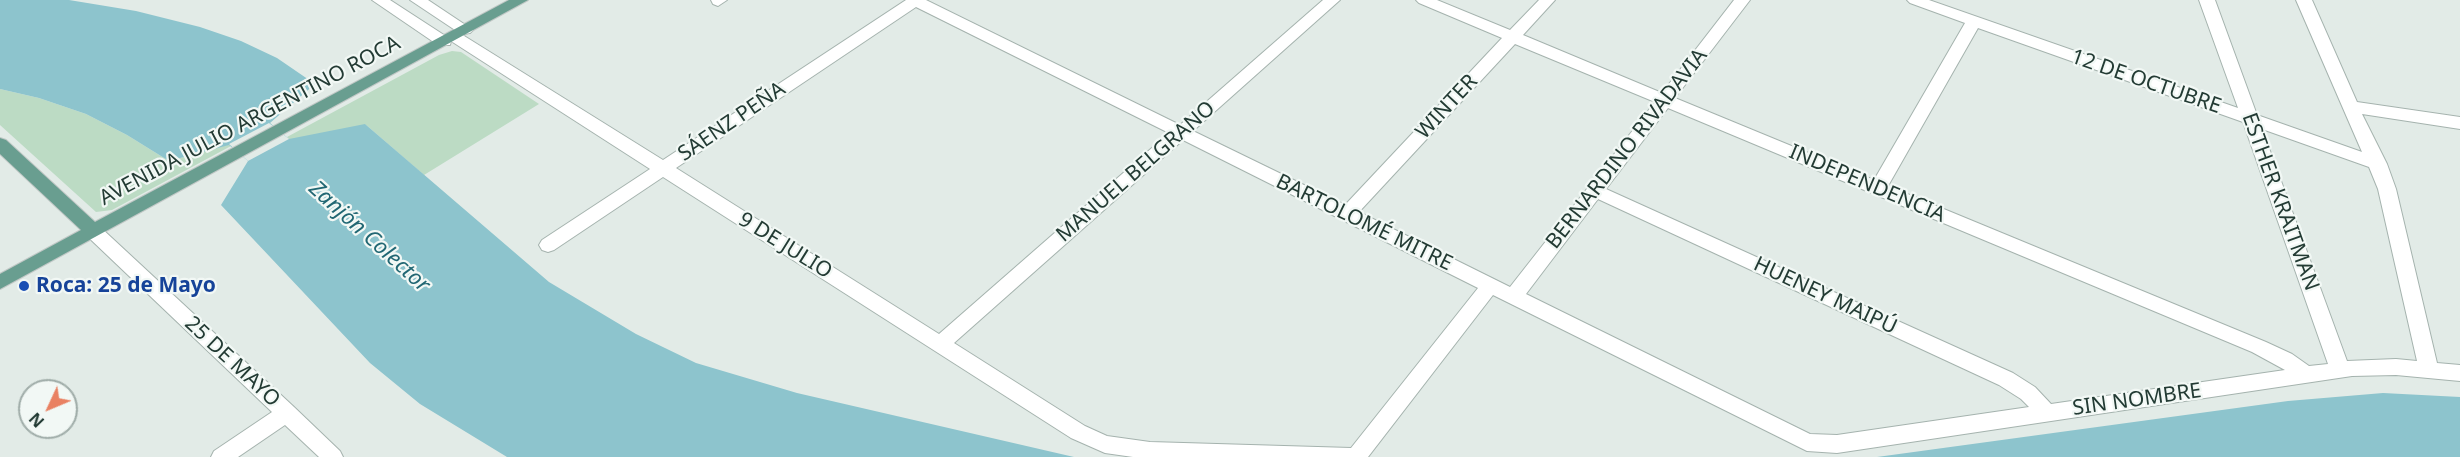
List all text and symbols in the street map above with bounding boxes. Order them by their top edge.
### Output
street label: AVENIDA JULIO ARGENTINO ROCA [95,31,405,211]
street label: BERNARDINO RIVADAVIA [1541,44,1713,254]
street label: 12 DE OCTUBRE [2068,45,2224,119]
street label: WINTER [1411,70,1483,144]
street label: SÁENZ PEÑA [674,77,790,167]
street label: MANUEL BELGRANO [1052,96,1220,248]
street label: ESTHER KRAITMAN [2236,110,2324,294]
street label: INDEPENDENCIA [1785,140,1949,228]
street label: BARTOLOMÉ MITRE [1272,169,1456,277]
water label: Zanjón Colector [303,176,435,298]
street label: 9 DE JULIO [734,207,836,285]
street label: HUENEY MAIPÚ [1749,252,1901,340]
place label: Roca: 25 de Mayo [36,273,216,299]
marker: Roca: 25 de Mayo [17,279,31,293]
street label: 25 DE MAYO [179,312,285,412]
street label: SIN NOMBRE [2071,378,2203,422]
north arrow [18,379,78,439]
text: N [24,408,49,432]

